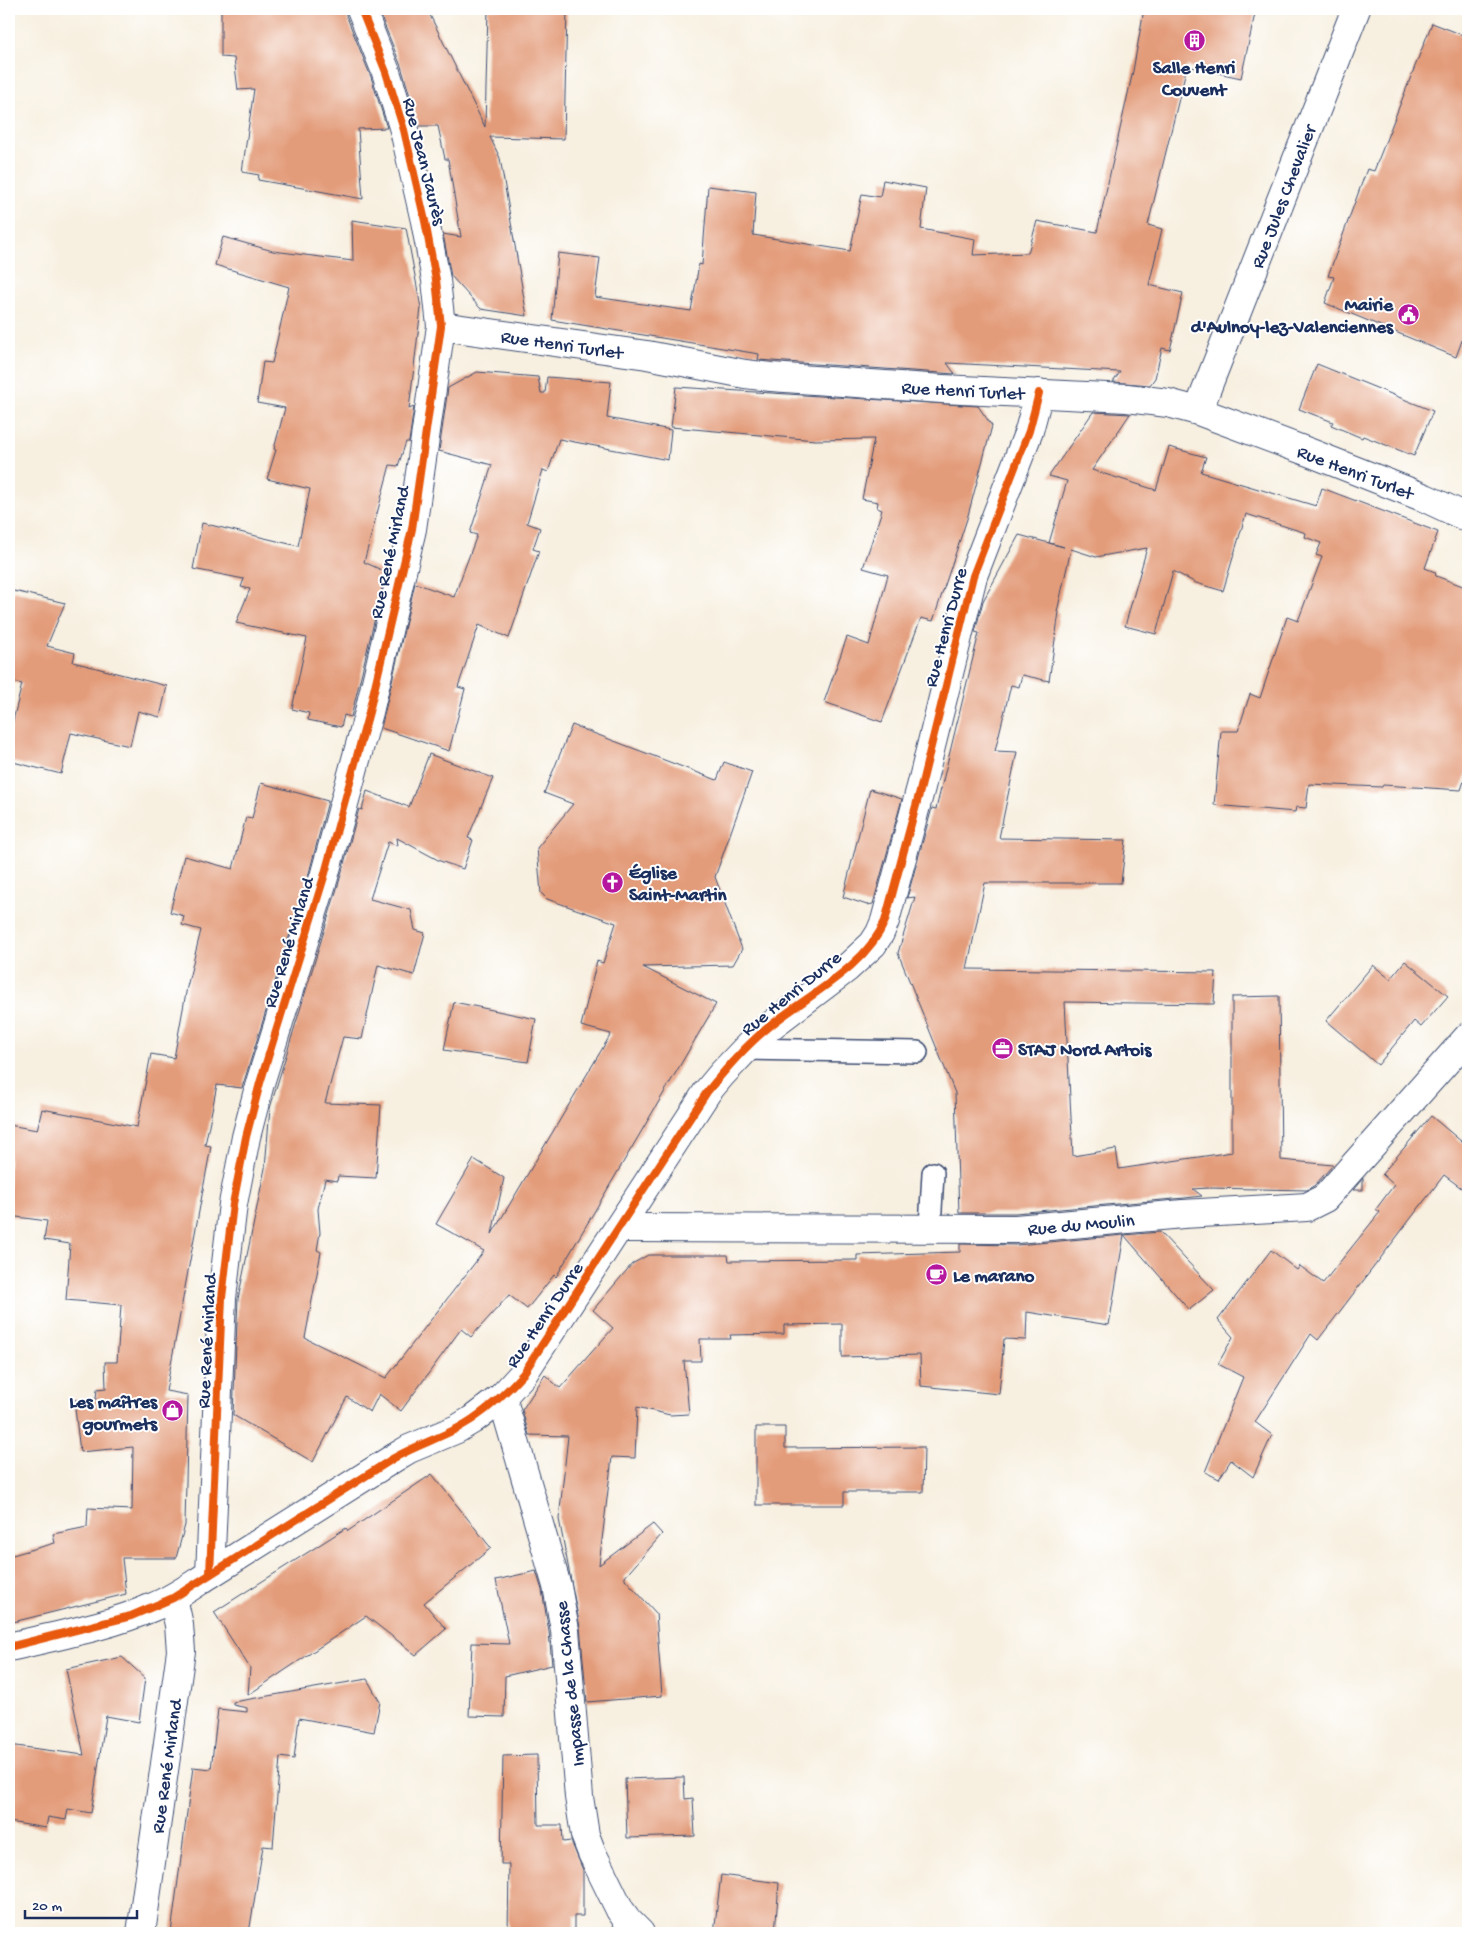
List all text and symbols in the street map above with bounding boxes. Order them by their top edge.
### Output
building icon: Salle Henri Couvent [1182,28,1206,52]
place label: Salle Henri Couvent [1153,58,1235,103]
street label: Rue Jean Jaurès [396,96,450,229]
street label: Rue Jules Chevalier [1247,120,1324,272]
place label: Mairie d'Aulnoy-lez-Valenciennes [1191,295,1394,340]
public building icon: Mairie d'Aulnoy-lez-Valenciennes [1397,302,1421,326]
street label: Rue Henri Turlet [499,327,626,367]
street label: Rue Henri Turlet [901,378,1027,407]
street label: Rue Henri Turlet [1293,442,1418,508]
street label: Rue René Mirland [366,482,417,621]
street label: Rue Henri Durre [920,565,974,690]
place label: Église Saint-Martin [629,863,728,908]
church icon: Église Saint-Martin [601,870,625,894]
street label: Rue René Mirland [260,873,322,1011]
street label: Rue Henri Durre [737,947,847,1042]
office icon: STAJ Nord Artois [990,1036,1014,1060]
place label: STAJ Nord Artois [1018,1040,1152,1063]
street label: Rue du Moulin [1027,1210,1136,1243]
street label: Rue Henri Durre [502,1258,590,1373]
cafe icon: Le marano [925,1262,949,1286]
place label: Le marano [953,1266,1035,1289]
street label: Rue René Mirland [193,1271,224,1409]
place label: Les maîtres gourmets [69,1392,158,1437]
shop icon: Les maîtres gourmets [161,1399,185,1423]
street label: Impasse de la Chasse [551,1600,592,1767]
street label: Rue René Mirland [148,1696,190,1835]
scale bar [25,1887,138,1919]
text: 20 m [32,1898,62,1916]

